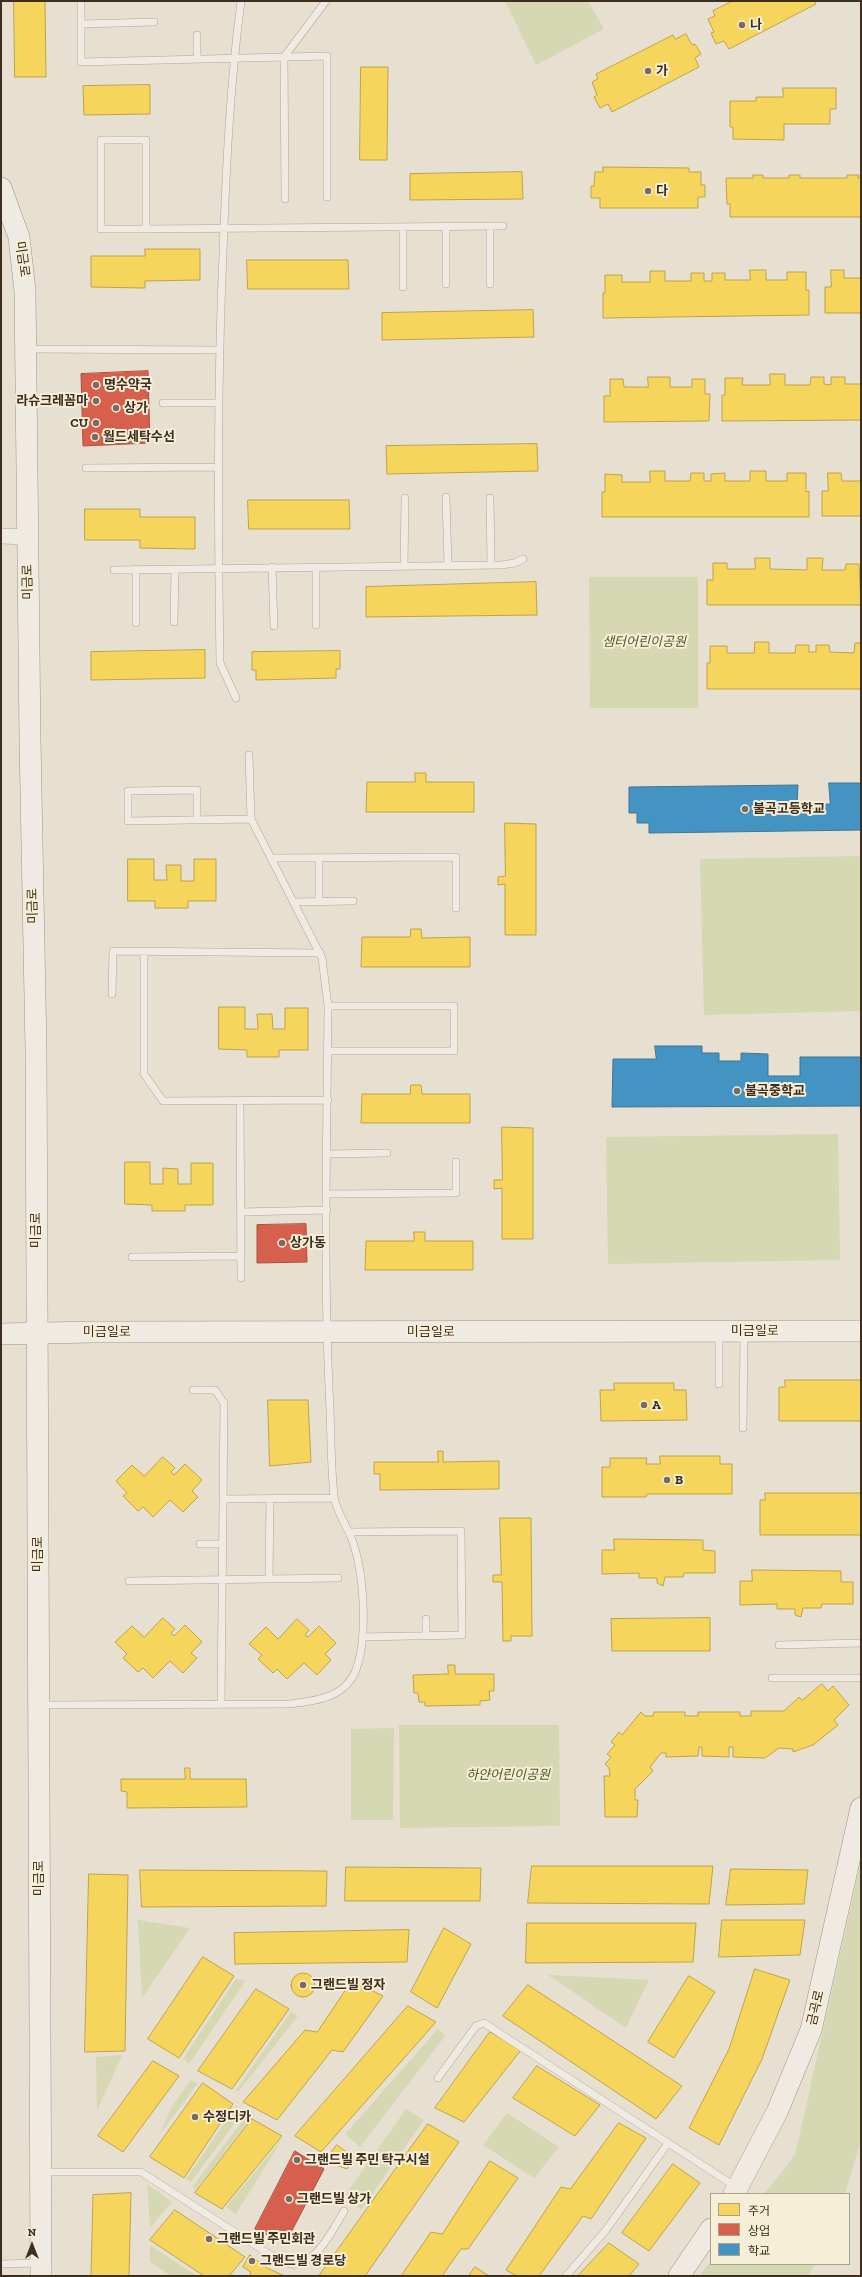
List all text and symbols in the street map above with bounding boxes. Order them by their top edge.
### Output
place label: 나 [750,17,762,33]
marker: 나 [737,20,747,30]
place label: 가 [656,63,668,79]
marker: 가 [643,66,653,76]
place label: 다 [656,183,668,199]
marker: 다 [643,186,653,196]
street label: 미금로 [12,240,32,278]
place label: 명수약국 [104,377,152,393]
marker: 명수약국 [91,380,101,390]
place label: 라슈크레꼼마 [16,393,88,409]
marker: 라슈크레꼼마 [91,396,101,406]
place label: 상가 [124,400,148,416]
marker: 상가 [111,403,121,413]
place label: CU [70,415,88,431]
marker: CU [91,418,101,428]
place label: 월드세탁수선 [103,429,175,445]
marker: 월드세탁수선 [90,432,100,442]
street label: 미금로 [20,564,36,600]
park label: 샘터어린이공원 [602,634,686,650]
place label: 불곡고등학교 [753,801,825,817]
marker: 불곡고등학교 [740,804,750,814]
street label: 미금로 [25,888,41,924]
place label: 불곡중학교 [745,1083,805,1099]
marker: 불곡중학교 [732,1086,742,1096]
street label: 미금로 [28,1212,44,1248]
place label: 상가동 [290,1235,326,1251]
marker: 상가동 [277,1238,287,1248]
street label: 미금일로 [731,1323,779,1339]
street label: 미금일로 [83,1324,131,1340]
street label: 미금일로 [407,1324,455,1340]
place label: A [652,1397,661,1413]
marker: A [639,1400,649,1410]
place label: B [675,1472,683,1488]
marker: B [662,1475,672,1485]
street label: 미금로 [30,1536,46,1572]
park label: 하얀어린이공원 [466,1767,550,1783]
street label: 미금로 [31,1860,47,1896]
place label: 그랜드빌 정자 [311,1977,385,1993]
marker: 그랜드빌 정자 [298,1980,308,1990]
street label: 금곡로 [804,1989,828,2027]
place label: 수정디카 [203,2109,251,2125]
marker: 수정디카 [190,2112,200,2122]
place label: 그랜드빌 주민 탁구시설 [305,2152,429,2168]
marker: 그랜드빌 주민 탁구시설 [292,2155,302,2165]
place label: 그랜드빌 상가 [297,2191,371,2207]
legend [710,2193,850,2265]
marker: 그랜드빌 상가 [284,2194,294,2204]
text: 주거 [748,2204,770,2218]
text: 상업 [748,2224,770,2238]
north arrow [12,2225,52,2265]
text: N [28,2226,36,2239]
place label: 그랜드빌 주민회관 [217,2231,315,2247]
marker: 그랜드빌 주민회관 [204,2234,214,2244]
text: 학교 [748,2244,770,2258]
place label: 그랜드빌 경로당 [260,2253,346,2269]
marker: 그랜드빌 경로당 [247,2256,257,2266]

